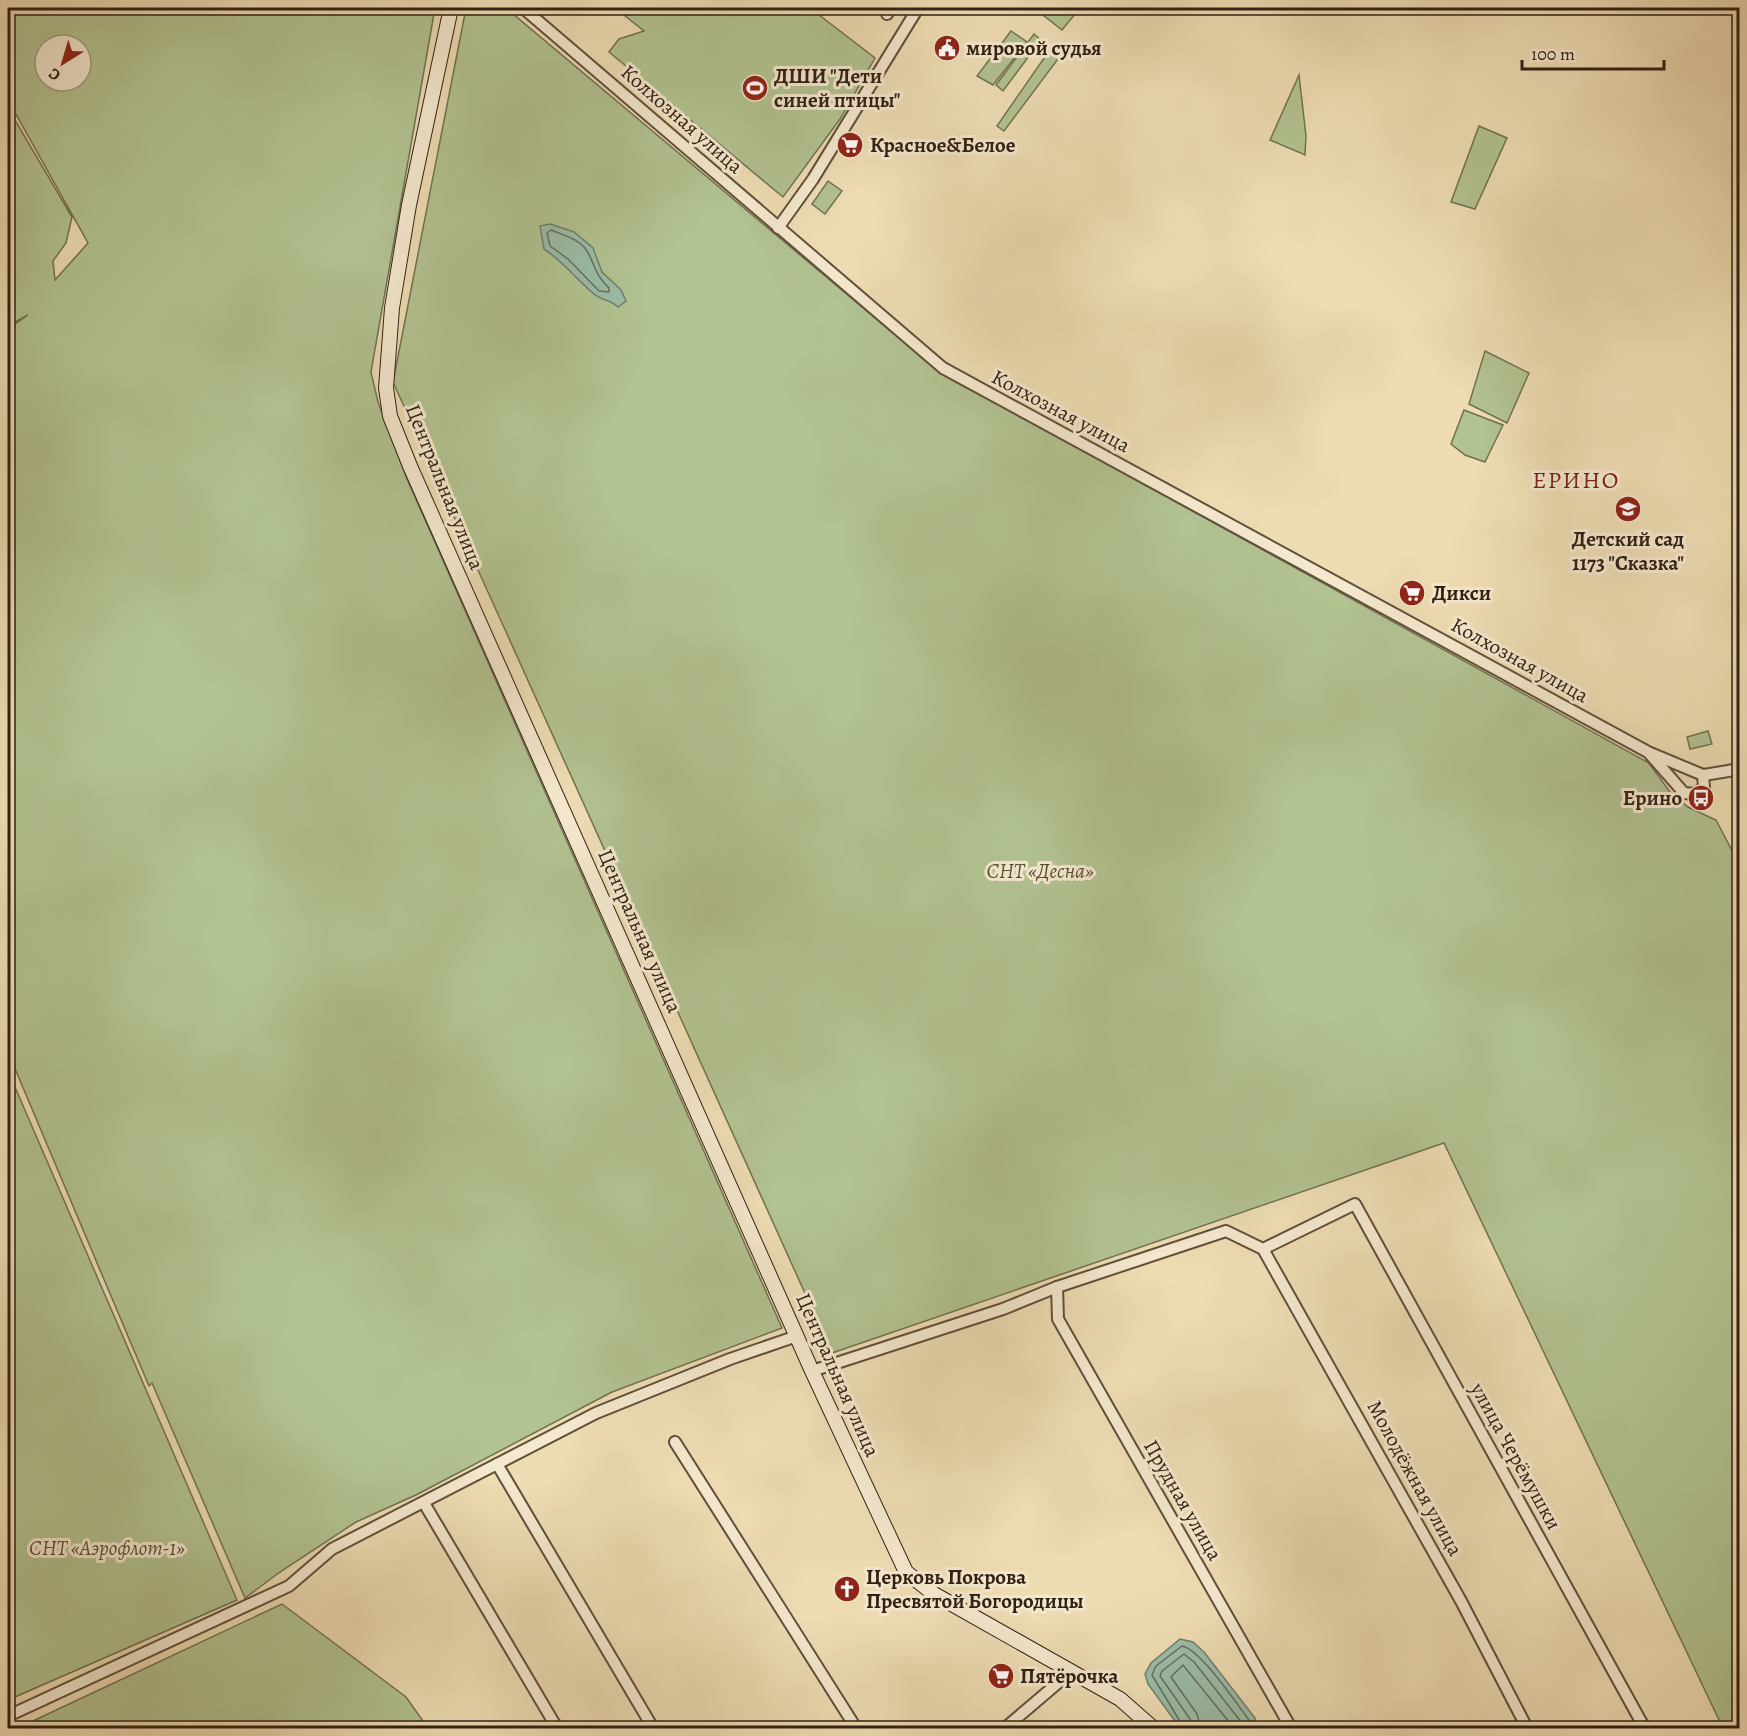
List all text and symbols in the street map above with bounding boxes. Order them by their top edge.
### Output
north arrow [33,33,93,93]
public building icon: мировой судья [932,33,962,63]
scale bar [1522,33,1664,71]
place label: мировой судья [966,34,1102,62]
text: 100 m [1531,42,1575,66]
street label: Колхозная улица [615,58,749,180]
text: С [44,62,65,86]
place label: ДШИ "Дети синей птицы" [774,62,901,114]
sports icon: ДШИ "Дети синей птицы" [740,73,770,103]
supermarket icon: Красное&Белое [835,130,865,160]
place label: Красное&Белое [870,131,1016,159]
street label: Колхозная улица [987,363,1135,459]
street label: Центральная улица [399,400,491,574]
district label: ЕРИНО [1532,464,1620,496]
school or university icon: Детский сад 1173 "Сказка" [1613,494,1643,524]
place label: Детский сад 1173 "Сказка" [1572,525,1684,577]
supermarket icon: Дикси [1397,578,1427,608]
place label: Дикси [1432,579,1491,607]
street label: Колхозная улица [1446,611,1594,710]
bus stop icon: Ерино [1686,783,1716,813]
place label: Ерино [1623,784,1682,812]
street label: Центральная улица [591,845,689,1017]
park label: СНТ «Десна» [986,857,1094,885]
street label: Центральная улица [789,1289,887,1461]
street label: улица Черёмушки [1463,1377,1568,1535]
street label: Молодёжная улица [1361,1395,1470,1561]
street label: Прудная улица [1137,1434,1229,1566]
park label: СНТ «Аэрофлот-1» [29,1534,185,1562]
place label: Церковь Покрова Пресвятой Богородицы [866,1563,1084,1615]
church icon: Церковь Покрова Пресвятой Богородицы [832,1574,862,1604]
supermarket icon: Пятёрочка [986,1661,1016,1691]
place label: Пятёрочка [1020,1662,1119,1690]

